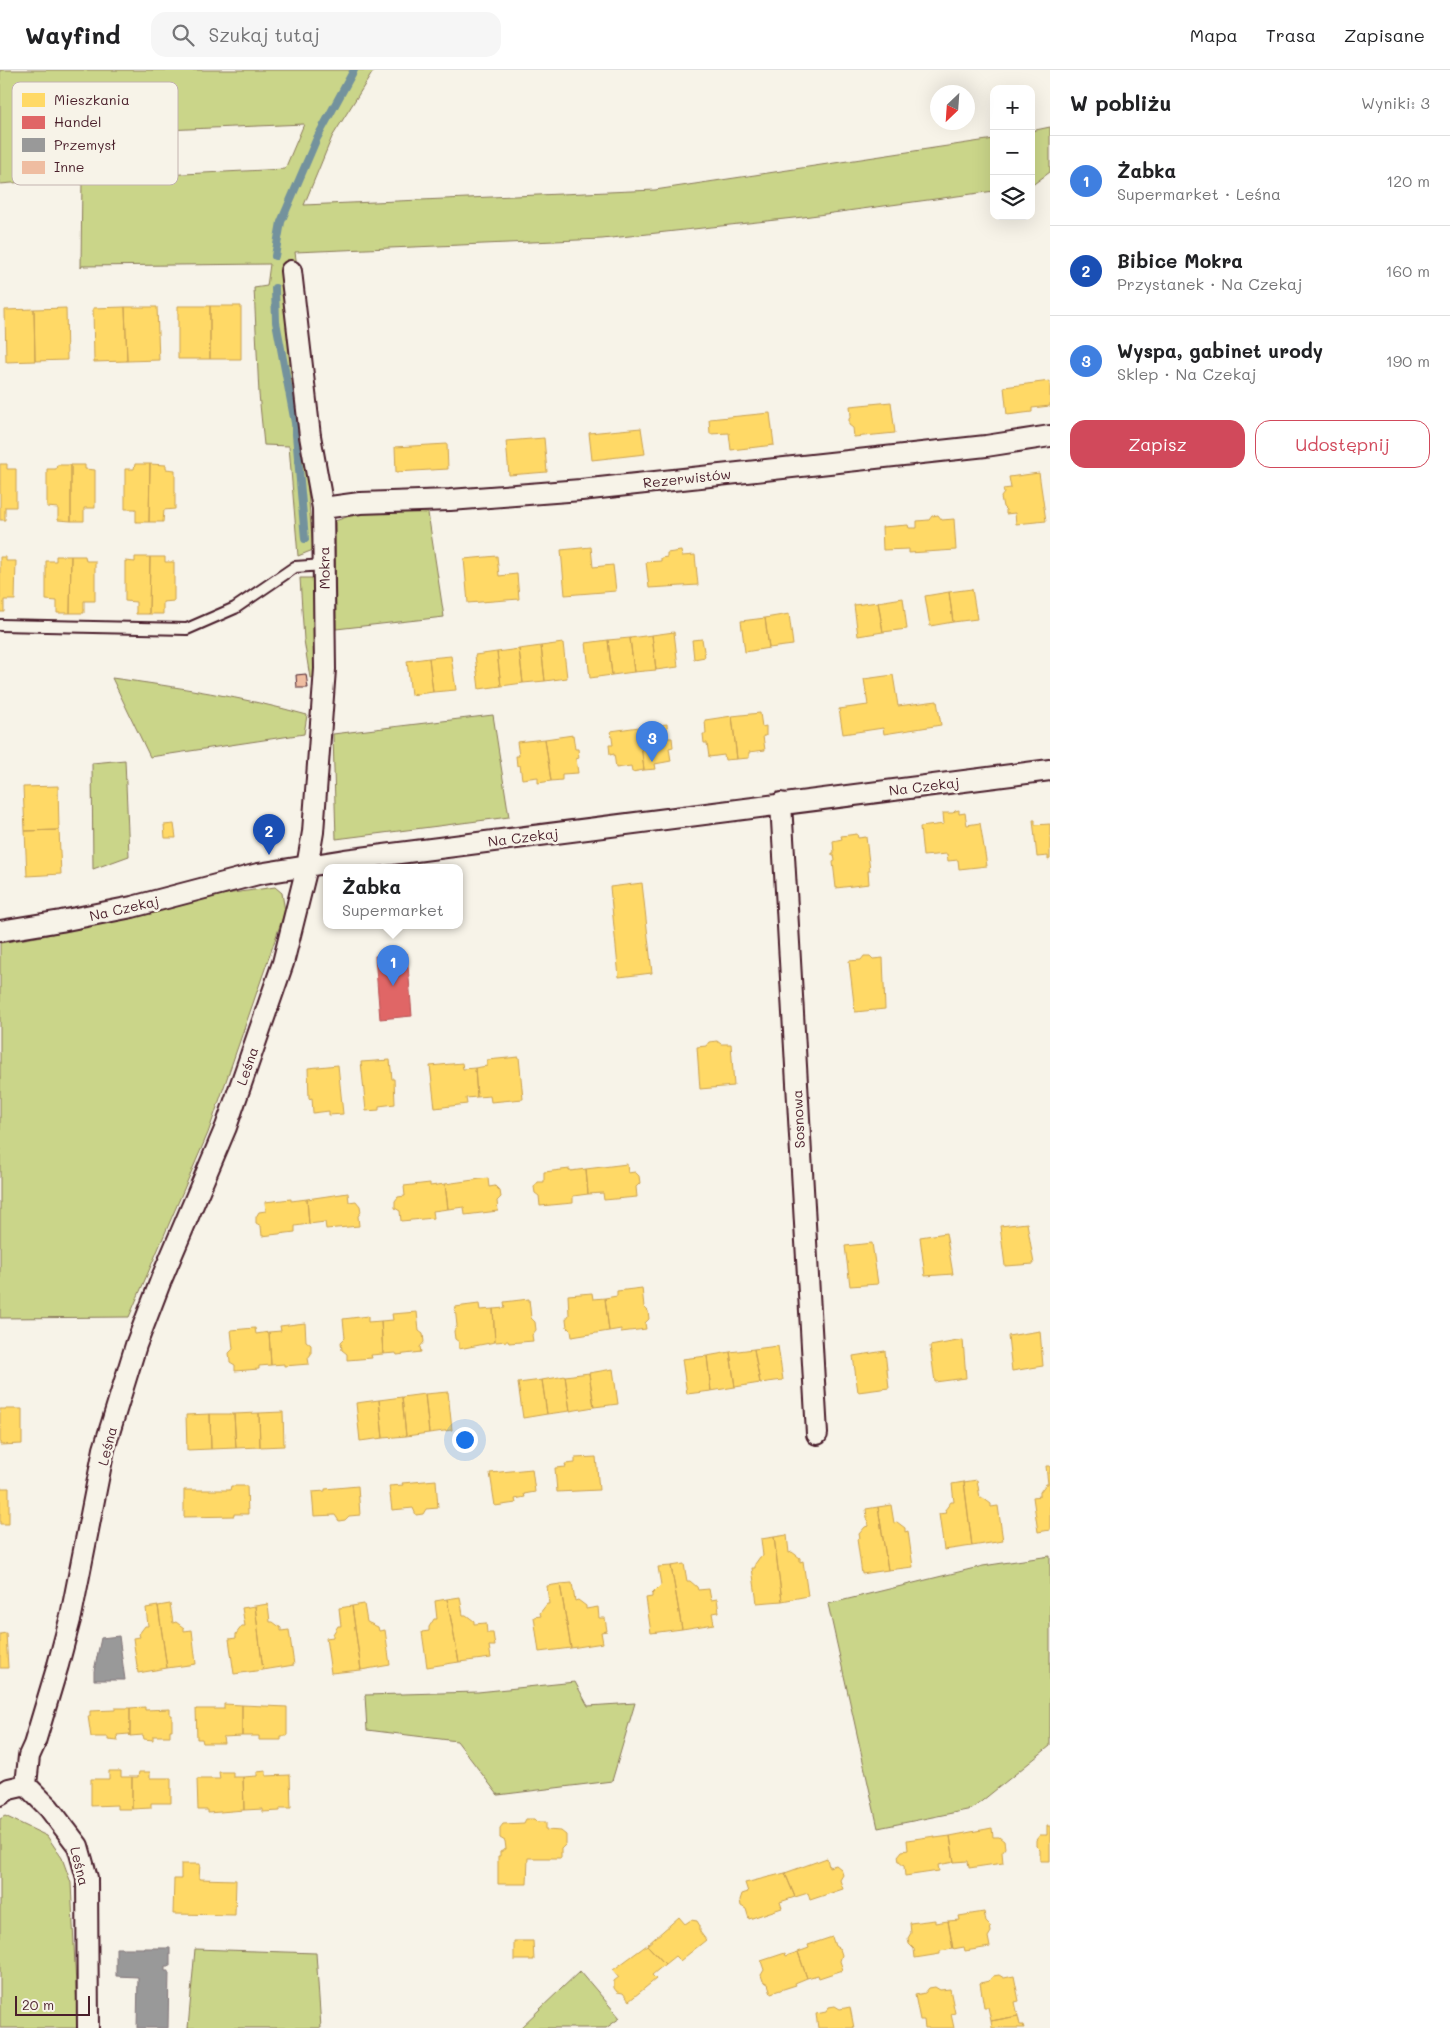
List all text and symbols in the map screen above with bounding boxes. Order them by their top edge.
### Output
search box [151,12,501,57]
text: Wayfind [25,19,121,50]
icon: search [169,21,197,49]
text: Szukaj tutaj [209,22,320,47]
text: Mapa [1190,23,1238,47]
text: Trasa [1266,23,1316,47]
text: Zapisane [1344,23,1425,47]
legend [12,82,178,185]
north arrow [930,85,975,130]
map controls [990,85,1035,220]
button: + [990,85,1035,130]
text: W pobliżu [1070,89,1171,116]
text: Mieszkania [54,90,130,109]
text: Wyniki: 3 [1361,92,1430,113]
text: Handel [54,112,102,131]
button: − [990,130,1035,175]
text: Przemysł [54,135,116,154]
text: Inne [54,157,84,176]
text: Żabka [1117,158,1176,183]
text: 1 [1082,170,1090,191]
text: 120 m [1386,170,1430,191]
button: layers [990,175,1035,220]
text: Supermarket · Leśna [1117,183,1281,204]
text: Bibice Mokra [1117,248,1243,273]
text: 2 [1082,260,1090,281]
text: 160 m [1385,260,1430,281]
text: Przystanek · Na Czekaj [1117,273,1302,294]
text: Wyspa, gabinet urody [1117,338,1323,363]
text: 3 [1081,350,1091,371]
text: 190 m [1386,350,1430,371]
text: Sklep · Na Czekaj [1117,363,1256,384]
button: Zapisz [1070,420,1245,468]
button: Udostępnij [1255,420,1430,468]
street label: Rezerwistów [642,464,732,492]
street label: Mokra [314,547,334,589]
pin: 3 [636,721,668,762]
street label: Na Czekaj [888,772,960,800]
pin: 2 [253,814,285,855]
street label: Na Czekaj [487,823,559,851]
popup [323,864,463,929]
text: Żabka [342,874,401,899]
street label: Na Czekaj [87,891,161,925]
text: Supermarket [342,899,444,920]
pin: 1 [377,945,409,986]
street label: Leśna [232,1044,262,1088]
street label: Sosnowa [787,1089,809,1149]
street label: Leśna [93,1425,121,1467]
your location [452,1427,478,1453]
street label: Leśna [66,1845,94,1887]
scale bar [15,1993,90,2016]
text: 20 m [22,1995,54,2014]

